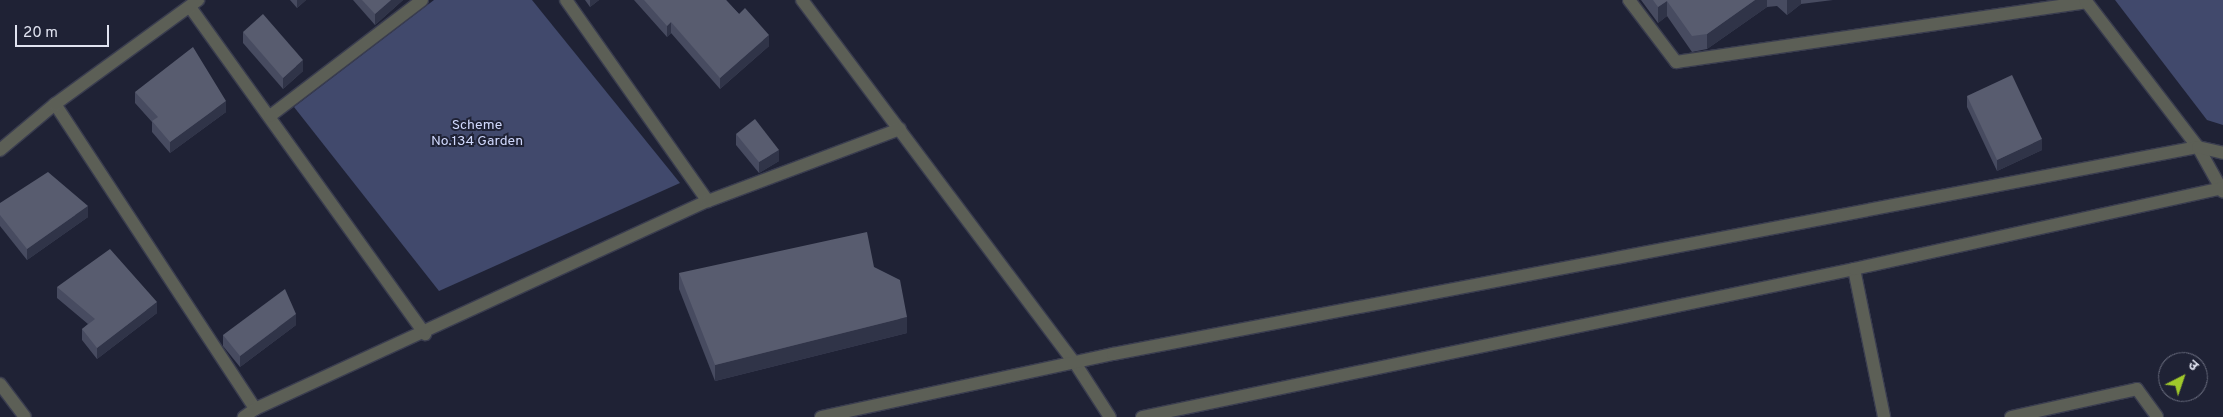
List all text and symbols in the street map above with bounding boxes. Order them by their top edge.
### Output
scale bar [18,15,111,47]
text: 20 m [23,24,58,43]
park label: Scheme No.134 Garden [431,118,523,150]
north arrow [2158,352,2208,402]
text: उ [2184,357,2201,375]

